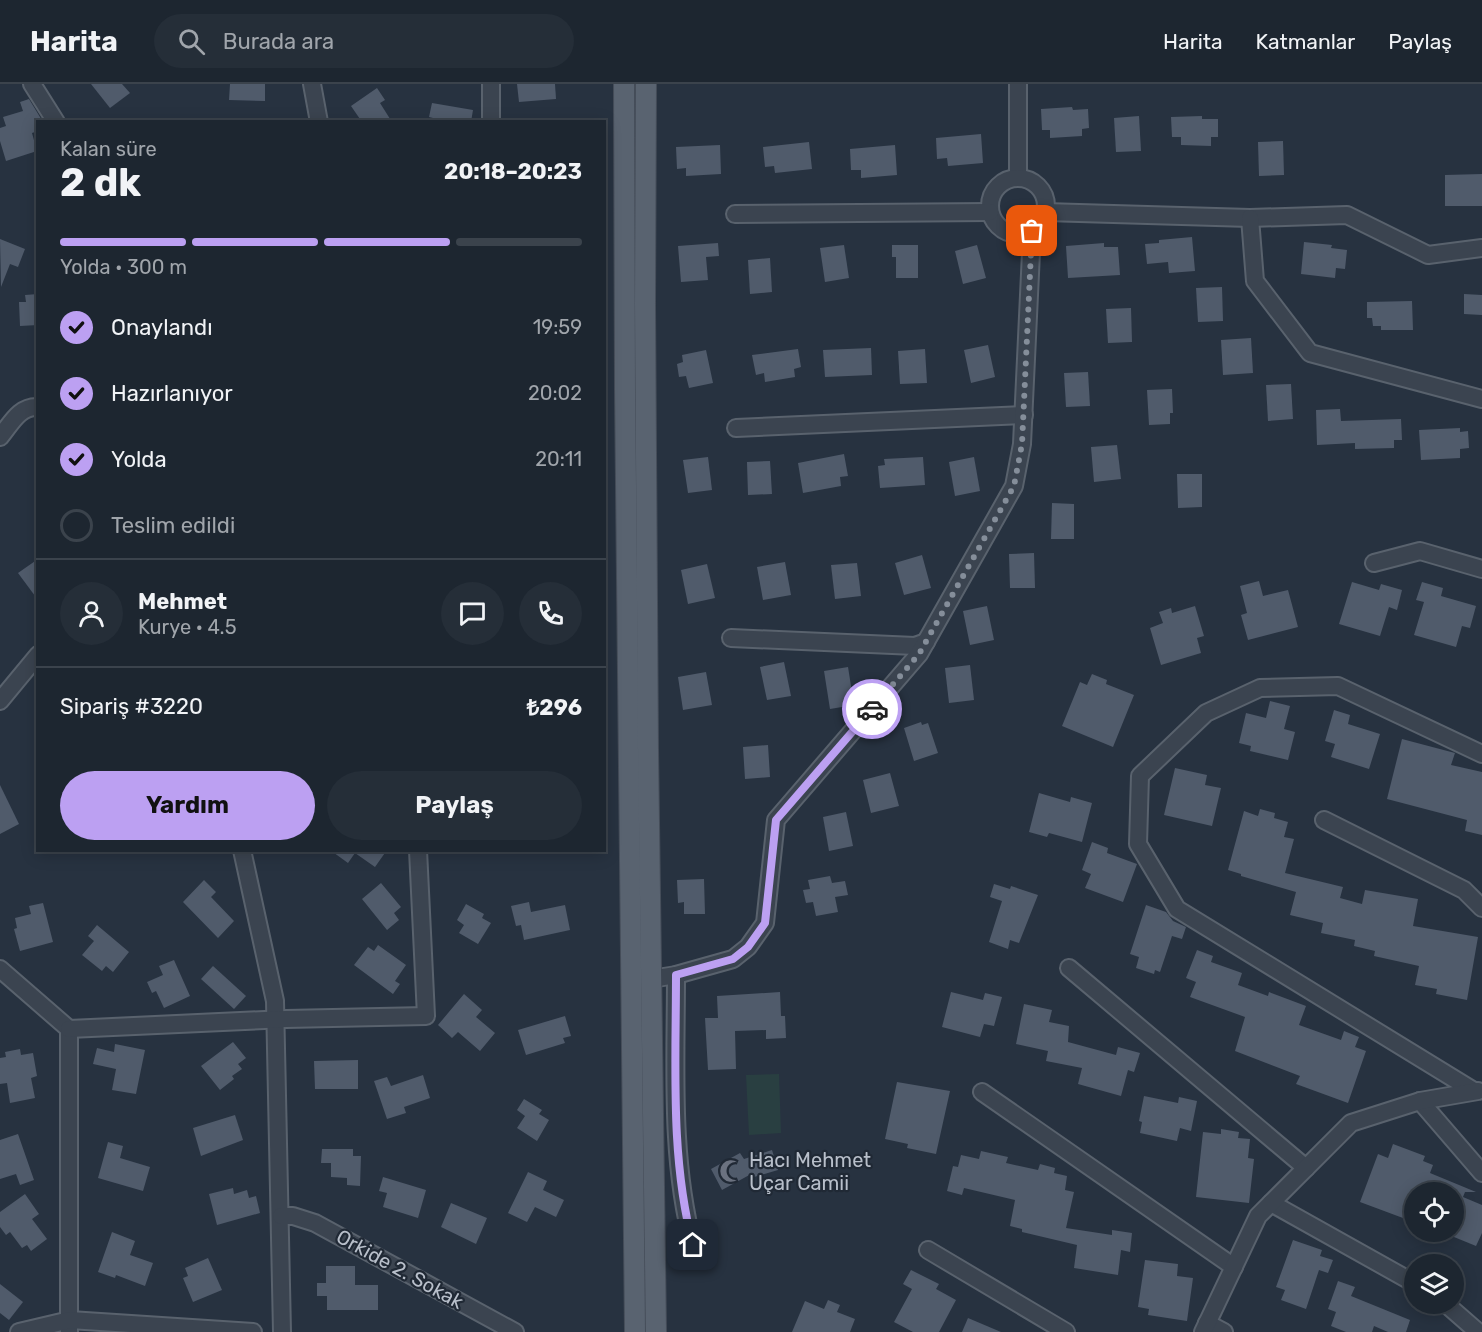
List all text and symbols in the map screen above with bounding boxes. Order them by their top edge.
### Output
search box [154,14,574,68]
text: Harita [30,25,118,58]
icon: search [175,25,208,58]
text: Burada ara [223,28,334,55]
text: Harita [1163,29,1223,54]
text: Katmanlar [1256,29,1355,54]
text: Paylaş [1388,29,1452,54]
text: Kalan süre [60,137,157,161]
text: 20:18–20:23 [444,158,582,185]
text: 2 dk [60,160,141,206]
pin [1006,205,1057,256]
icon: bag [1015,214,1048,247]
text: Yolda · 300 m [60,255,187,279]
icon: check [60,311,93,344]
text: Onaylandı [111,314,213,341]
text: 19:59 [533,315,582,339]
icon: check [60,377,93,410]
text: Hazırlanıyor [111,380,233,407]
text: 20:02 [528,381,582,405]
icon: check [60,443,93,476]
text: Yolda [111,446,167,473]
text: 20:11 [535,447,582,471]
text: Teslim edildi [111,512,235,539]
button: person [60,582,123,645]
button: chat [441,582,504,645]
button: phone [519,582,582,645]
text: Mehmet [138,588,227,615]
text: Kurye · 4.5 [138,615,237,639]
courier [842,679,902,739]
text: Sipariş #3220 [60,693,203,720]
icon: car [856,693,889,726]
text: ₺296 [527,694,582,721]
button: Yardım [60,771,315,840]
button: Paylaş [327,771,582,840]
place label: Hacı Mehmet Uçar Camii [749,1148,871,1195]
mosque icon: Hacı Mehmet Uçar Camii [718,1158,744,1184]
map controls [1404,1182,1464,1314]
button: locate [1404,1182,1464,1242]
pin [667,1219,718,1270]
street label: Orkide 2. Sokak [332,1224,468,1314]
icon: home [676,1228,709,1261]
button: layers [1404,1254,1464,1314]

